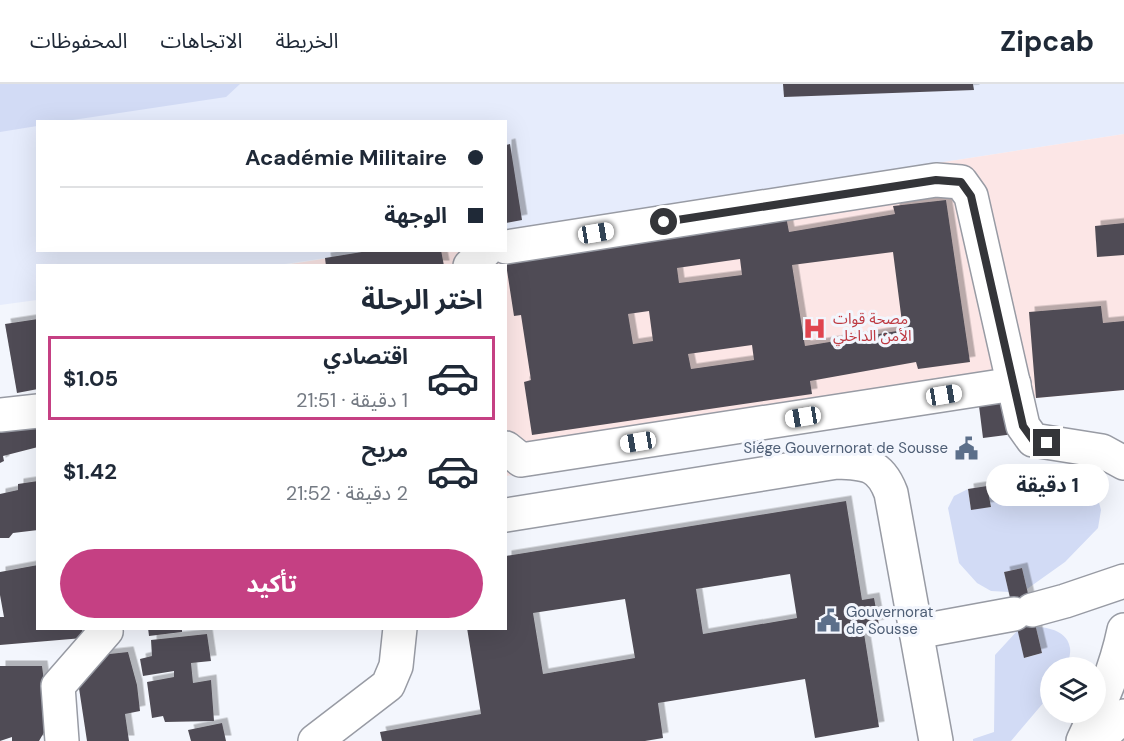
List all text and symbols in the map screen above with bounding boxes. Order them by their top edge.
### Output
text: Zipcab [1000,23,1094,60]
text: المحفوظات [30,27,127,55]
text: الاتجاهات [160,27,242,55]
text: الخريطة [275,27,338,55]
text: Académie Militaire [245,143,447,172]
text: الوجهة [384,201,447,230]
route start [650,208,677,235]
car [577,221,615,245]
text: اختر الرحلة [361,282,483,317]
place label: مصحة قوات الأمن الداخلي [833,309,912,347]
hospital icon: مصحة قوات الأمن الداخلي [802,315,828,341]
text: اقتصادي [323,342,408,371]
icon: car [426,351,480,405]
text: $1.05 [63,364,118,393]
car [925,383,963,407]
text: 1 دقيقة · 21:51 [296,387,408,413]
car [784,405,822,429]
route end [1033,429,1060,456]
car [619,430,657,454]
text: مريح [362,435,408,464]
public building icon: Siége Gouvernorat de Sousse [953,435,979,461]
place label: Siége Gouvernorat de Sousse [744,438,948,458]
icon: car [426,444,480,498]
text: $1.42 [63,457,117,486]
callout: 1 دقيقة [986,464,1108,506]
text: 1 دقيقة [1016,472,1079,498]
text: 2 دقيقة · 21:52 [286,480,408,506]
button: تأكيد [60,549,483,618]
place label: Gouvernorat de Sousse [846,602,933,639]
public building icon: Gouvernorat de Sousse [815,608,841,634]
map controls [1040,657,1106,723]
button: layers [1040,657,1106,723]

